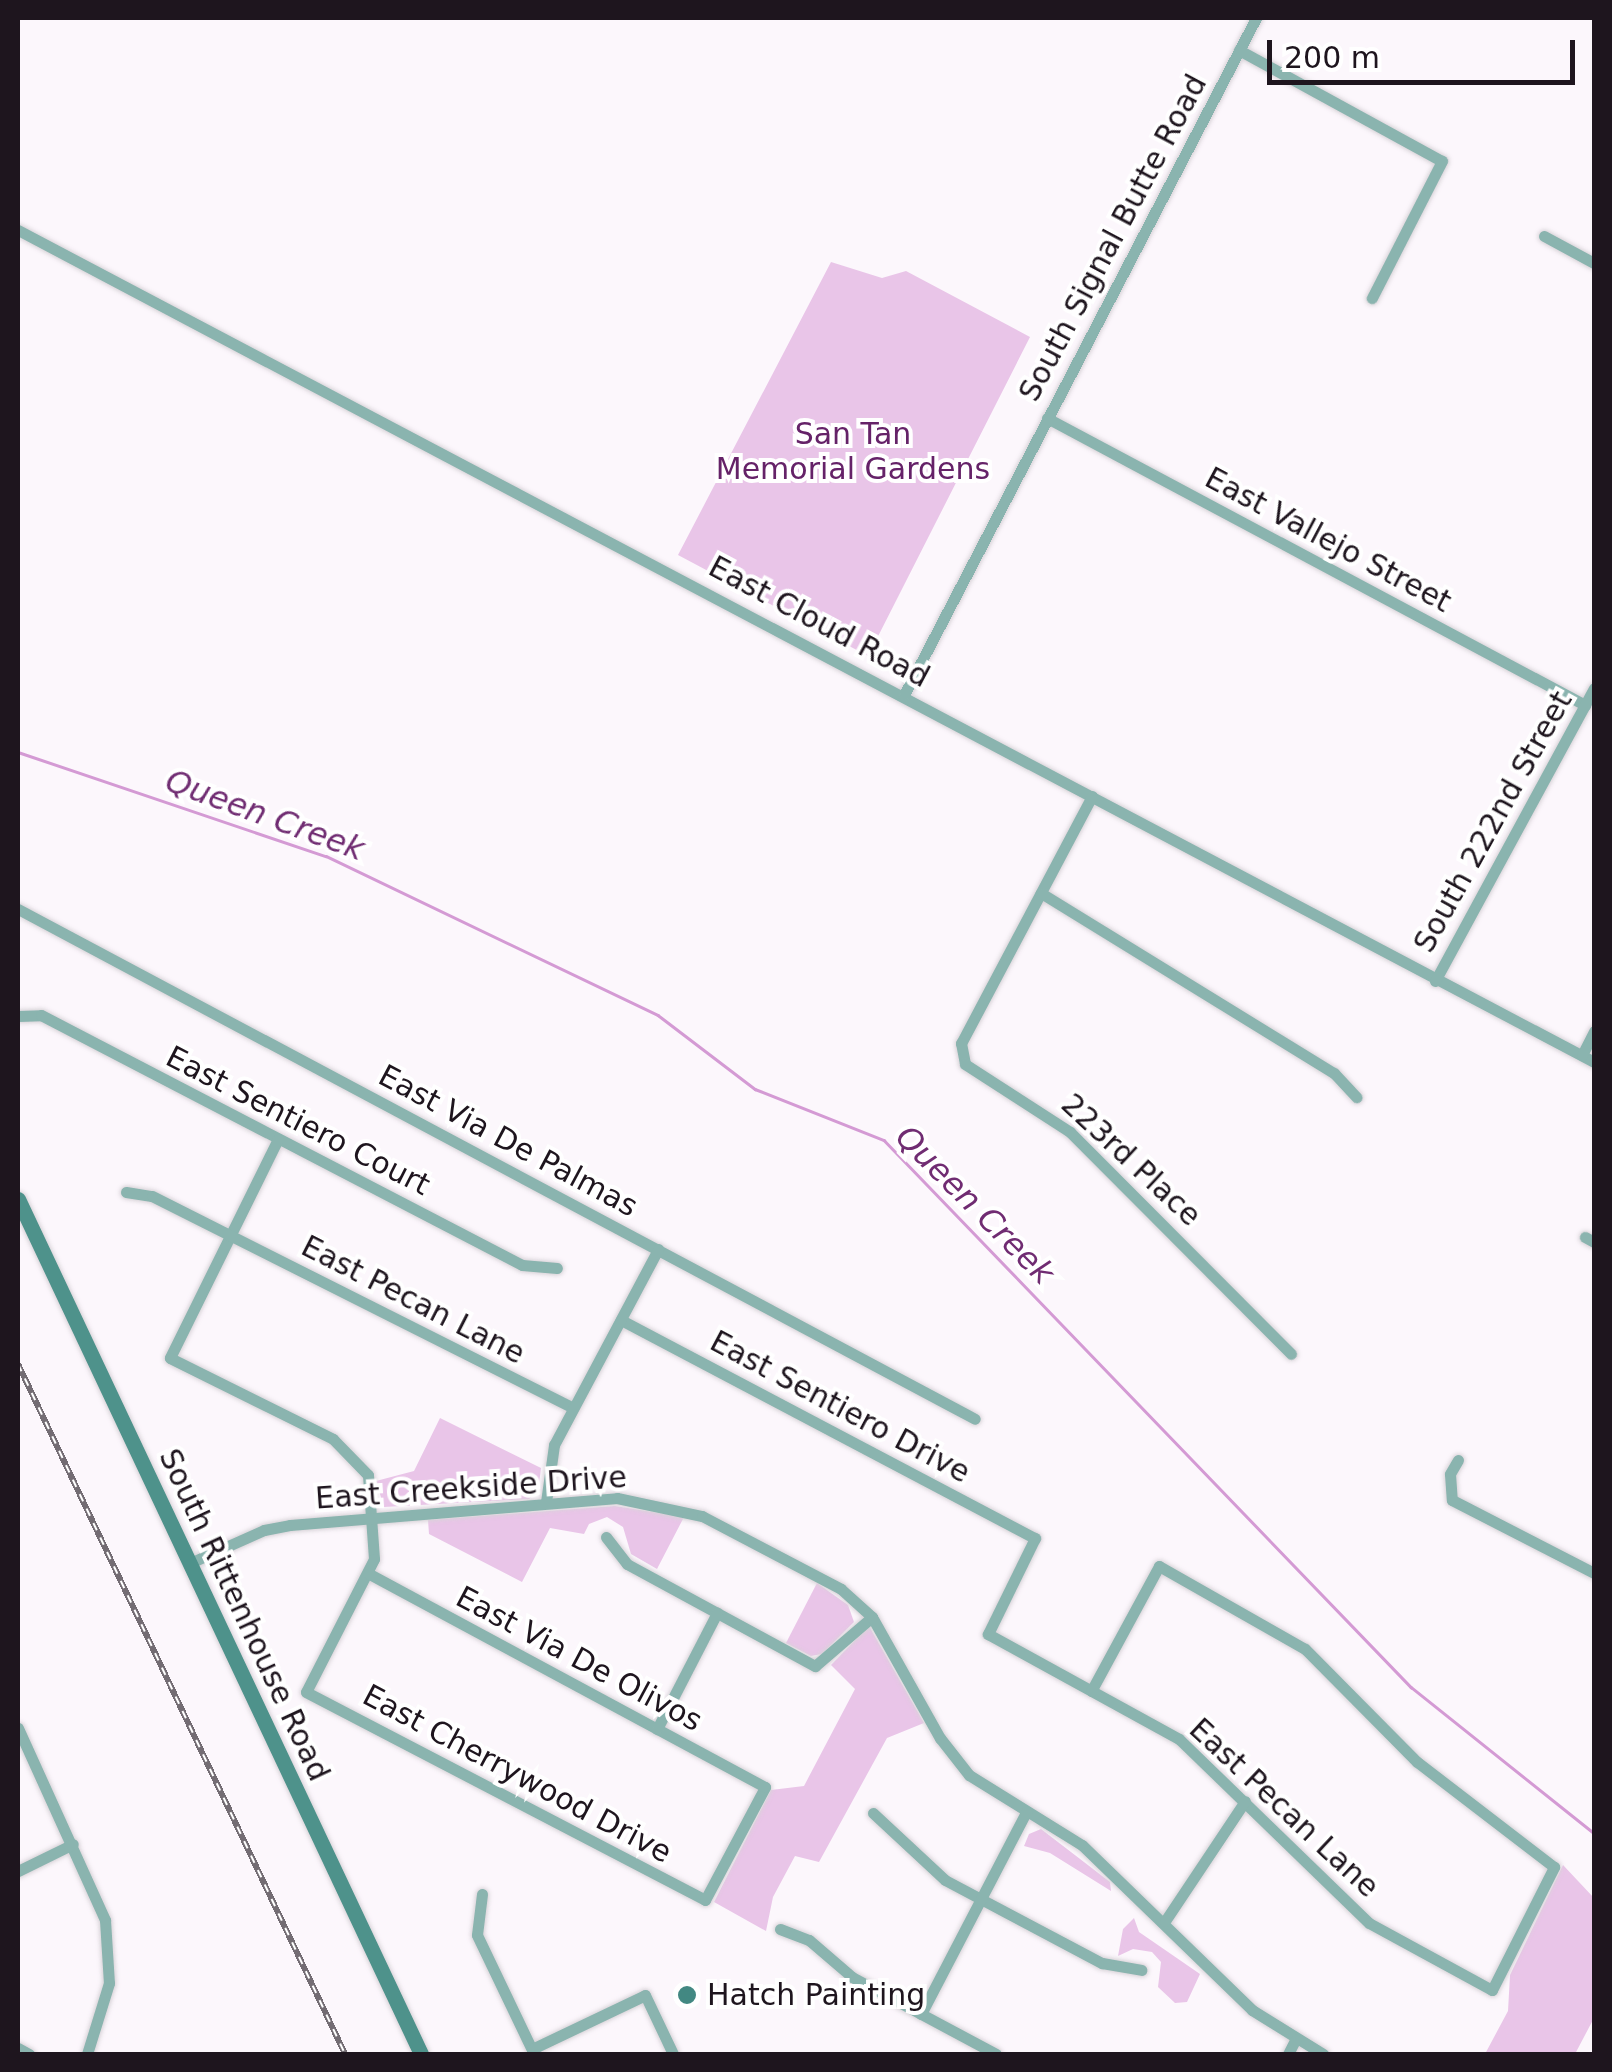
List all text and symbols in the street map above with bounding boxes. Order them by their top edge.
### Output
scale bar [1272,20,1580,82]
text: 200 m [1284,40,1380,75]
street label: South Signal Butte Road [1011,68,1215,408]
park label: San Tan Memorial Gardens [716,416,990,486]
street label: East Vallejo Street [1199,460,1457,620]
street label: East Cloud Road [702,549,936,695]
street label: South 222nd Street [1406,685,1580,959]
water label: Queen Creek [160,761,370,869]
street label: East Sentiero Court [160,1039,436,1203]
street label: East Via De Palmas [372,1057,644,1225]
street label: 223rd Place [1054,1086,1208,1234]
water label: Queen Creek [888,1118,1062,1292]
street label: East Pecan Lane [295,1228,531,1372]
street label: East Sentiero Drive [704,1323,976,1491]
street label: South Rittenhouse Road [151,1443,337,1787]
street label: East Creekside Drive [314,1459,628,1517]
street label: East Via De Olivos [450,1579,708,1739]
street label: East Cherrywood Drive [357,1677,677,1871]
street label: East Pecan Lane [1182,1711,1386,1905]
place label: Hatch Painting [707,1977,925,2013]
marker: Hatch Painting [676,1984,698,2006]

